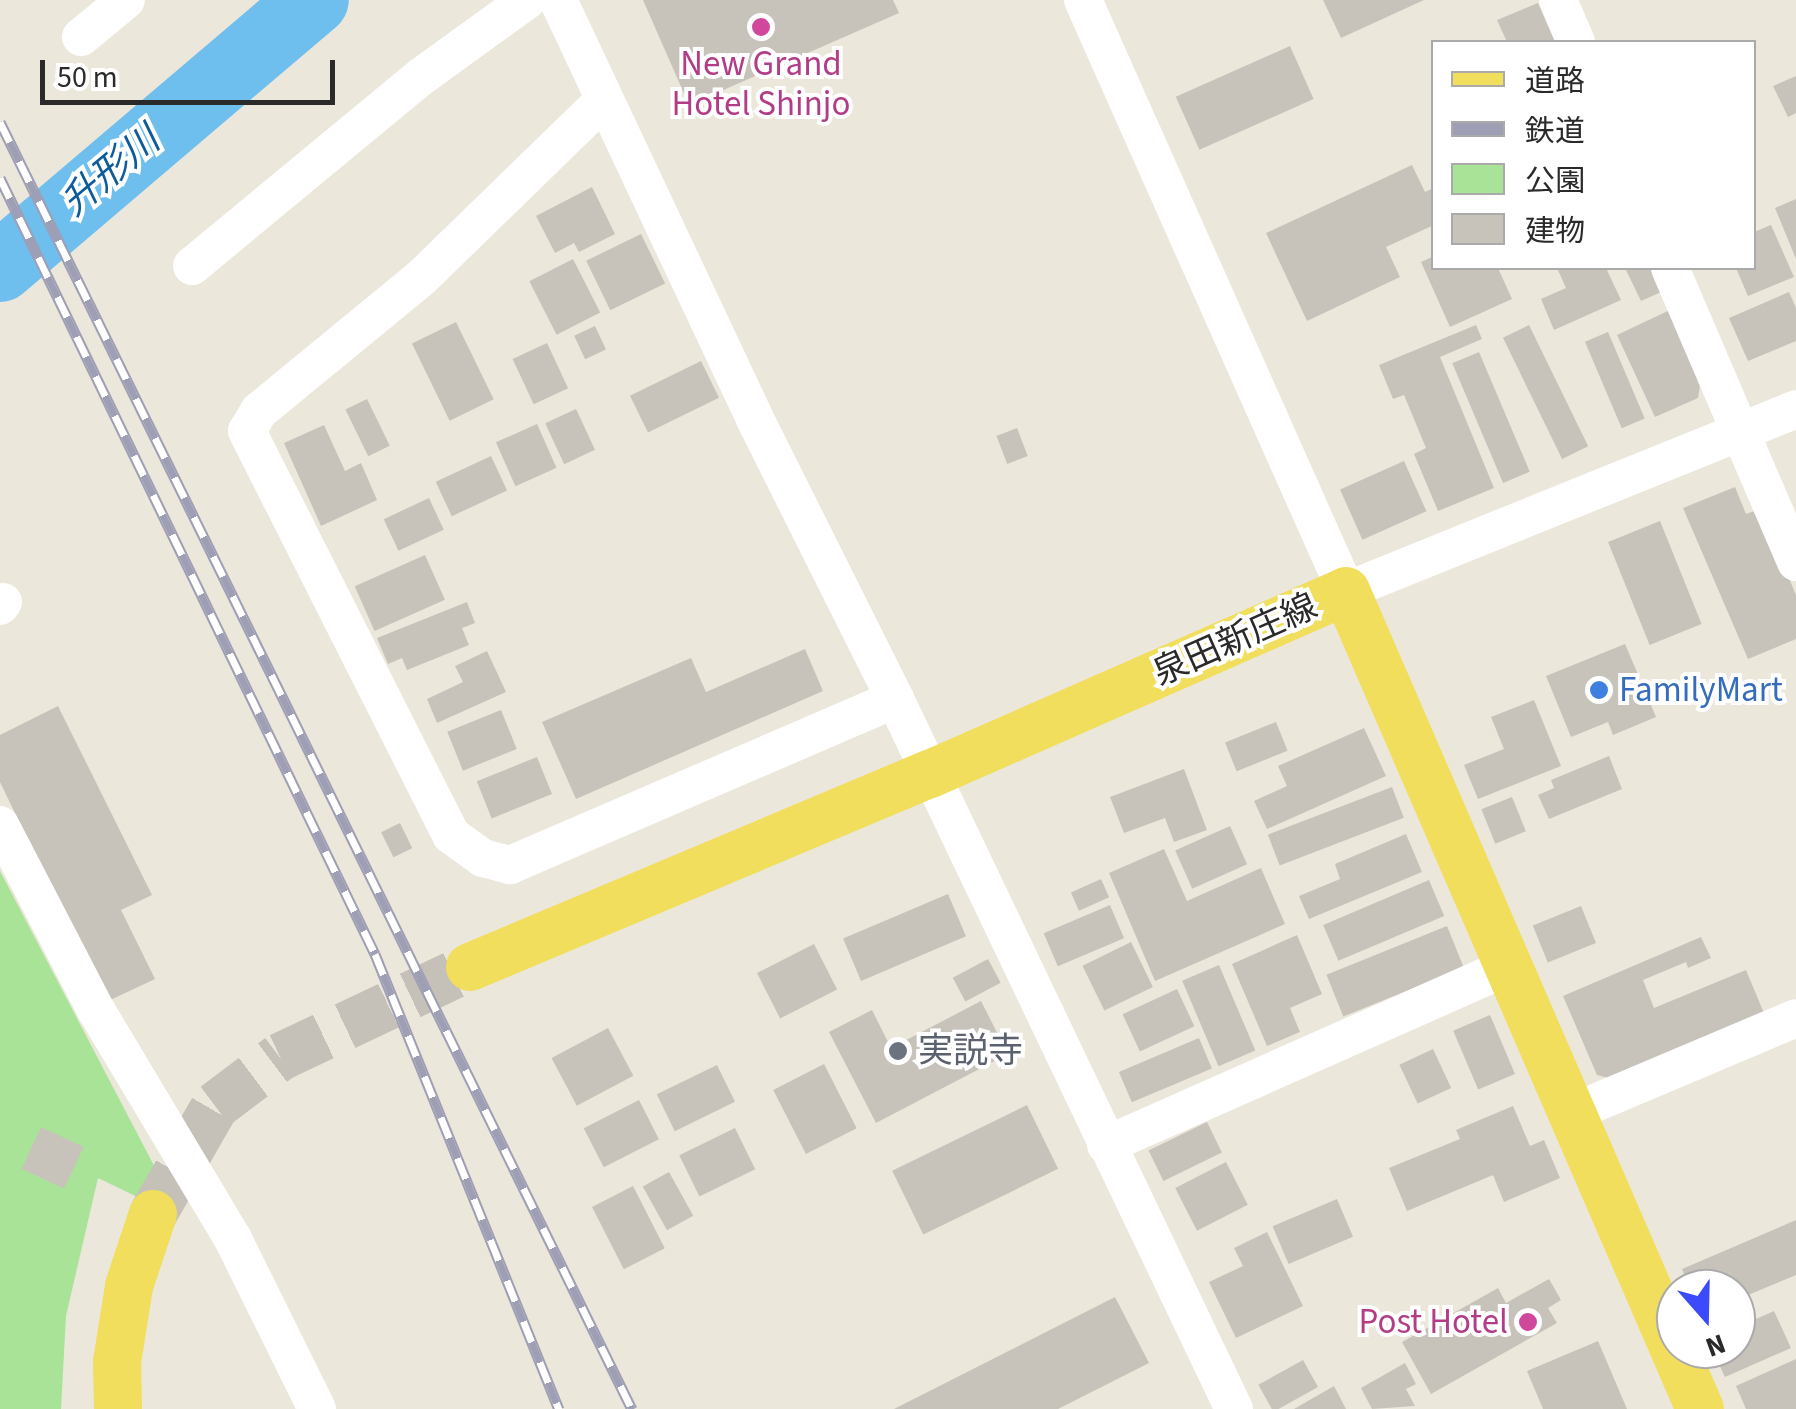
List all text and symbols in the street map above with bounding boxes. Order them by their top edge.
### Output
marker: New Grand Hotel Shinjo [750,16,772,38]
scale bar [45,40,340,102]
legend [1431,40,1756,270]
place label: New Grand Hotel Shinjo [672,43,850,125]
text: 50 m [57,56,118,99]
text: 道路 [1525,60,1585,103]
text: 鉄道 [1525,110,1585,153]
water label: 升形川 [53,118,169,226]
text: 公園 [1525,160,1585,203]
text: 建物 [1525,210,1585,253]
street label: 泉田新庄線 [1147,585,1323,695]
place label: FamilyMart [1619,669,1783,711]
marker: FamilyMart [1588,679,1610,701]
place label: 実説寺 [918,1030,1023,1072]
marker: 実説寺 [887,1040,909,1062]
north arrow [1656,1269,1756,1369]
place label: Post Hotel [1359,1301,1508,1343]
marker: Post Hotel [1517,1311,1539,1333]
text: N [1700,1323,1731,1367]

